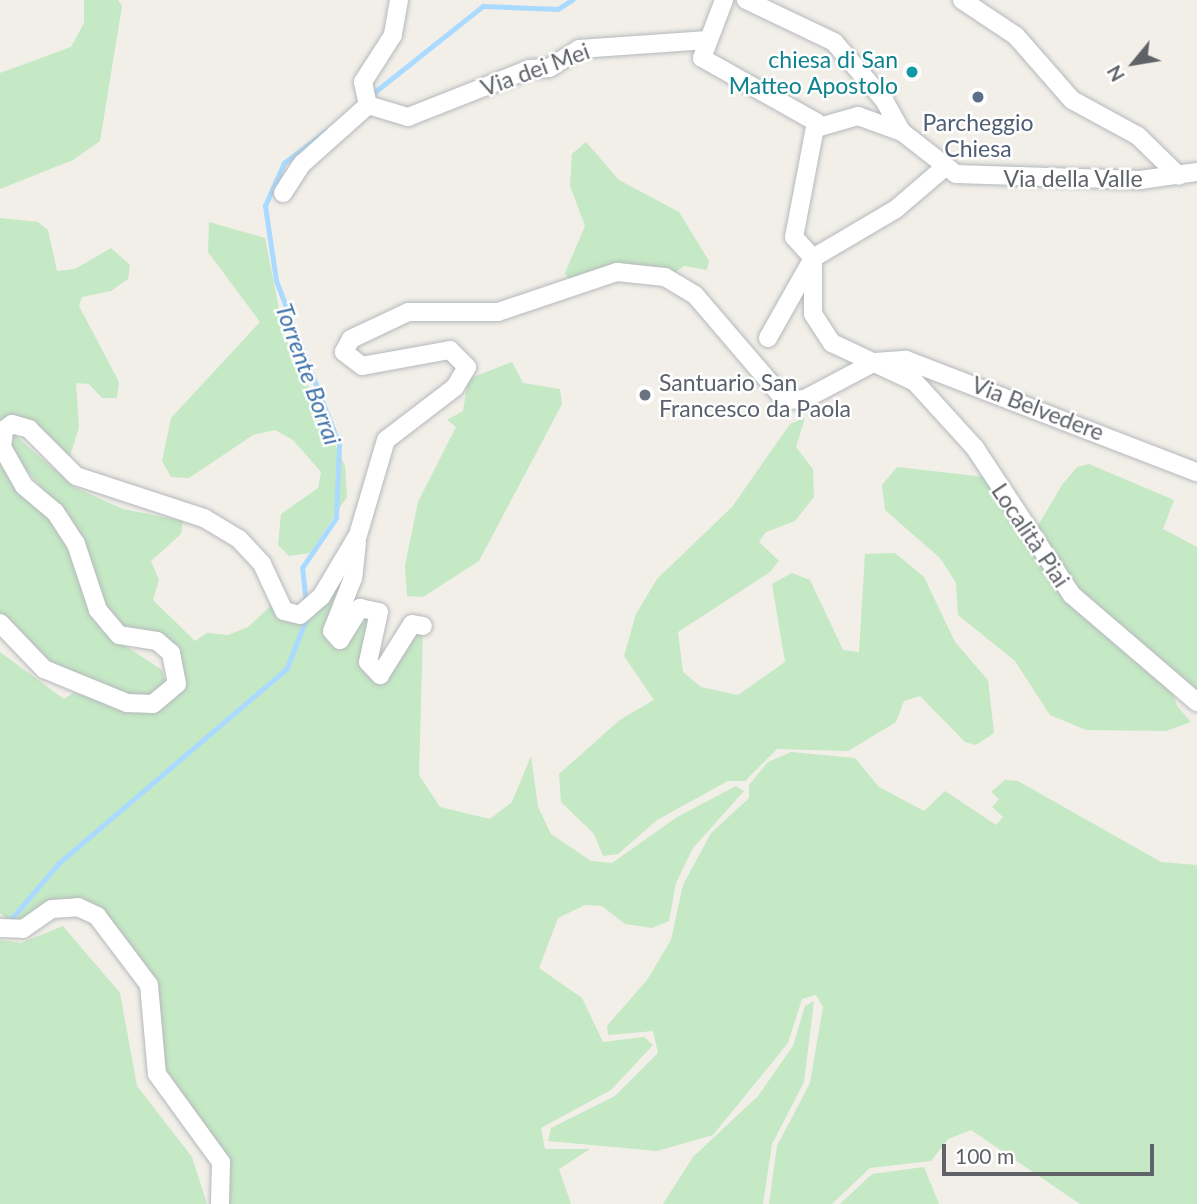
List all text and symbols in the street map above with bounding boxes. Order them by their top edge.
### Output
north arrow [1099,28,1169,98]
street label: Via dei Mei [477,37,593,101]
place label: chiesa di San Matteo Apostolo [728,45,898,99]
text: N [1102,62,1129,86]
marker: chiesa di San Matteo Apostolo [904,64,920,80]
marker: Parcheggio Chiesa [970,89,986,105]
place label: Parcheggio Chiesa [922,108,1034,162]
street label: Via della Valle [1003,164,1143,192]
water label: Torrente Borrai [270,299,348,449]
place label: Santuario San Francesco da Paola [659,368,851,422]
street label: Via Belvedere [968,370,1108,446]
marker: Santuario San Francesco da Paola [637,387,653,403]
street label: Località Piai [986,478,1076,592]
scale bar [945,1130,1157,1174]
text: 100 m [955,1143,1014,1168]

